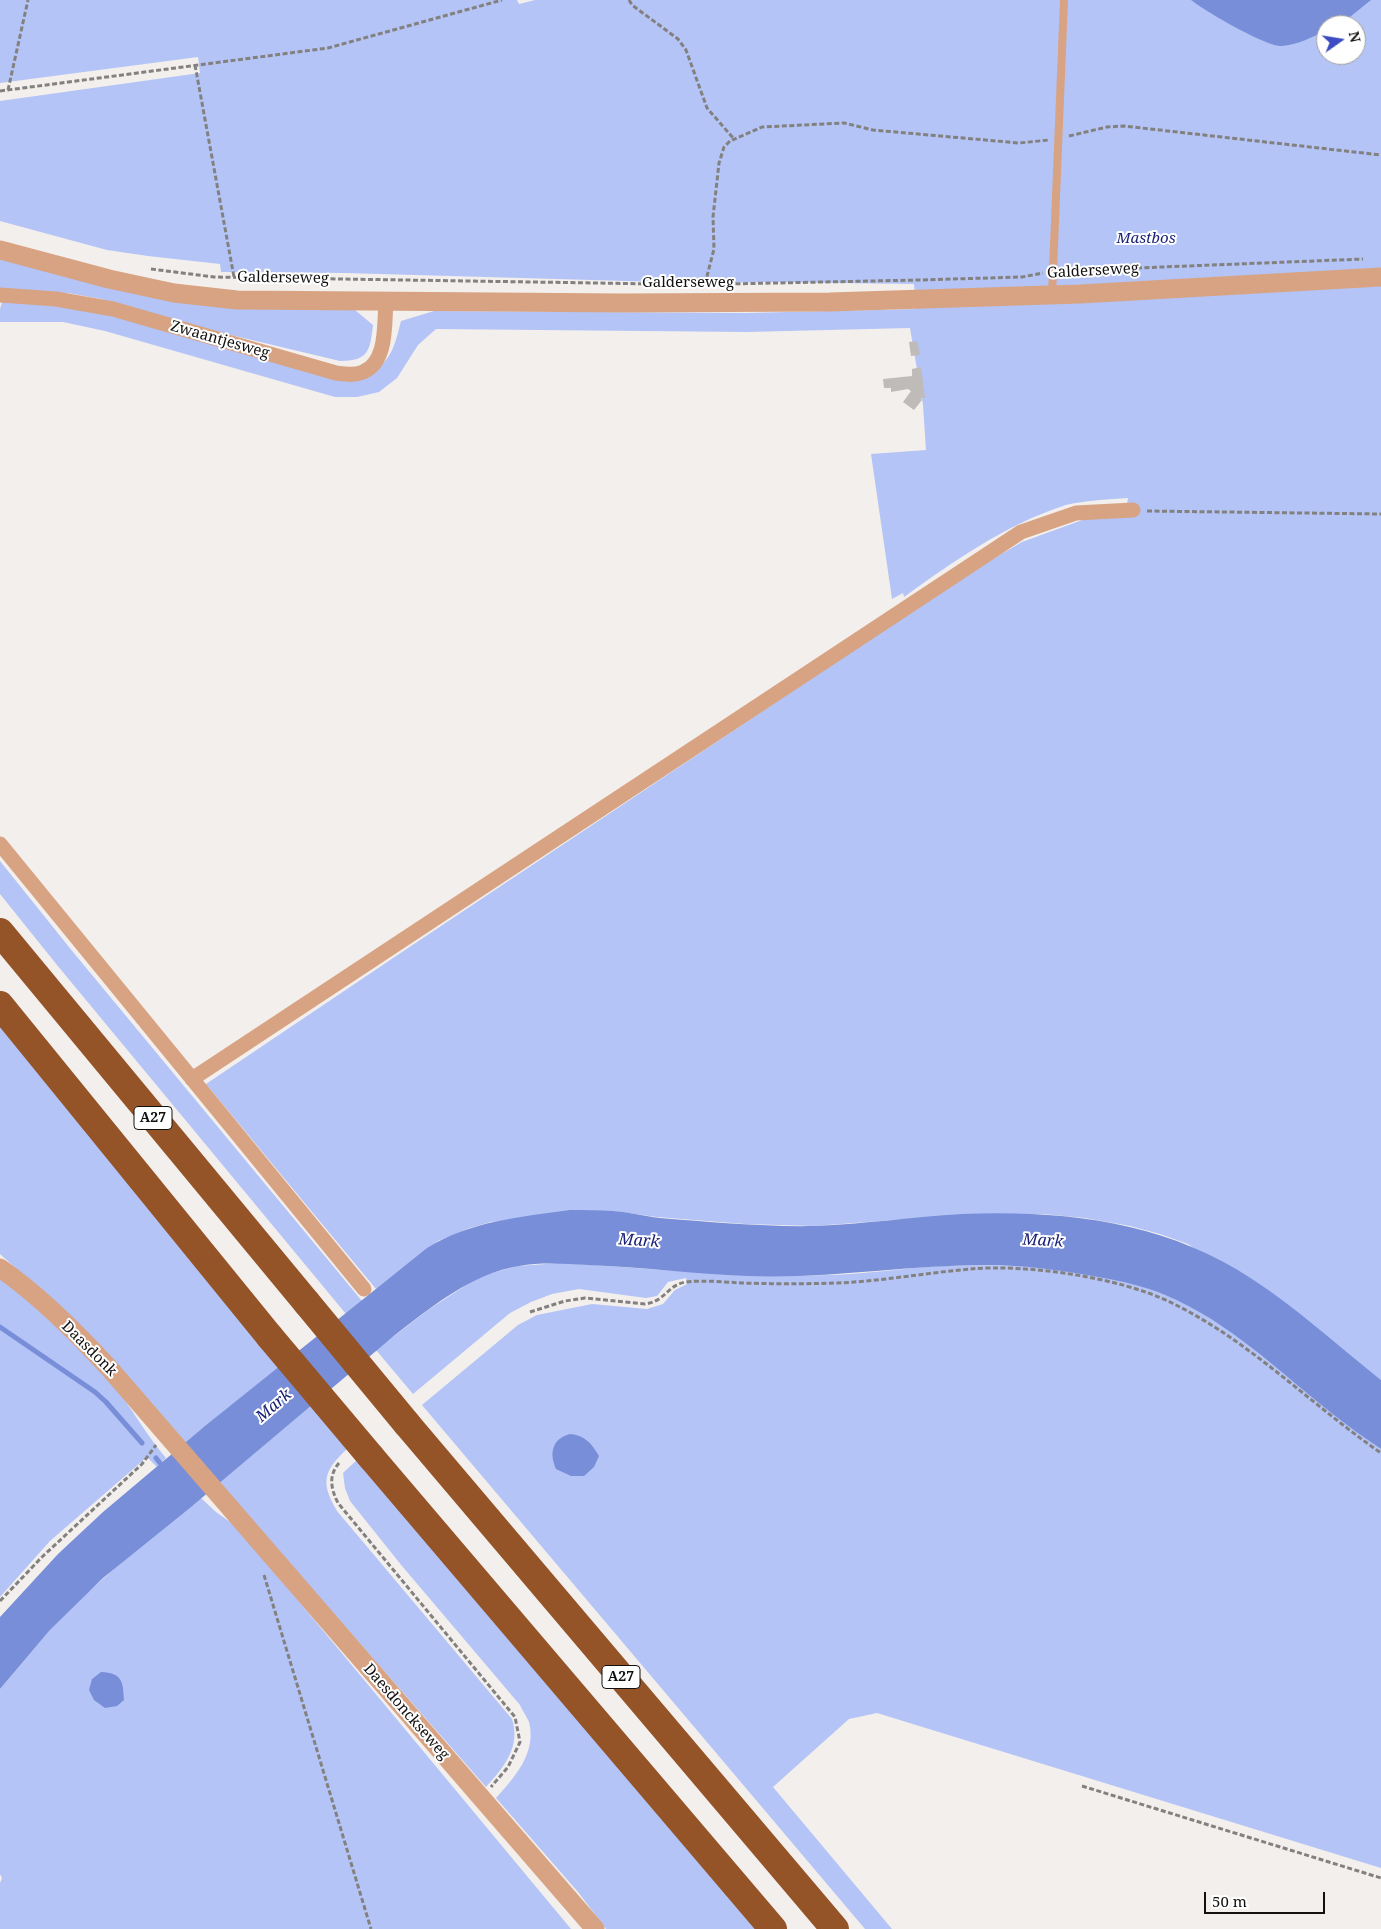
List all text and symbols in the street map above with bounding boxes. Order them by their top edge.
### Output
north arrow [1316,15,1366,65]
text: N [1345,29,1366,44]
park label: Mastbos [1116,230,1176,248]
street label: Galderseweg [1047,260,1139,282]
street label: Galderseweg [237,268,329,288]
street label: Galderseweg [642,274,734,292]
street label: Zwaantjesweg [169,317,271,363]
road number: A27 [134,1106,172,1130]
water label: Mark [618,1230,660,1252]
water label: Mark [1022,1230,1064,1252]
street label: Daasdonk [58,1318,120,1380]
water label: Mark [252,1385,296,1427]
street label: Daesdonckseweg [359,1660,453,1764]
road number: A27 [602,1665,640,1688]
scale bar [1206,1882,1327,1914]
text: 50 m [1212,1891,1247,1911]

